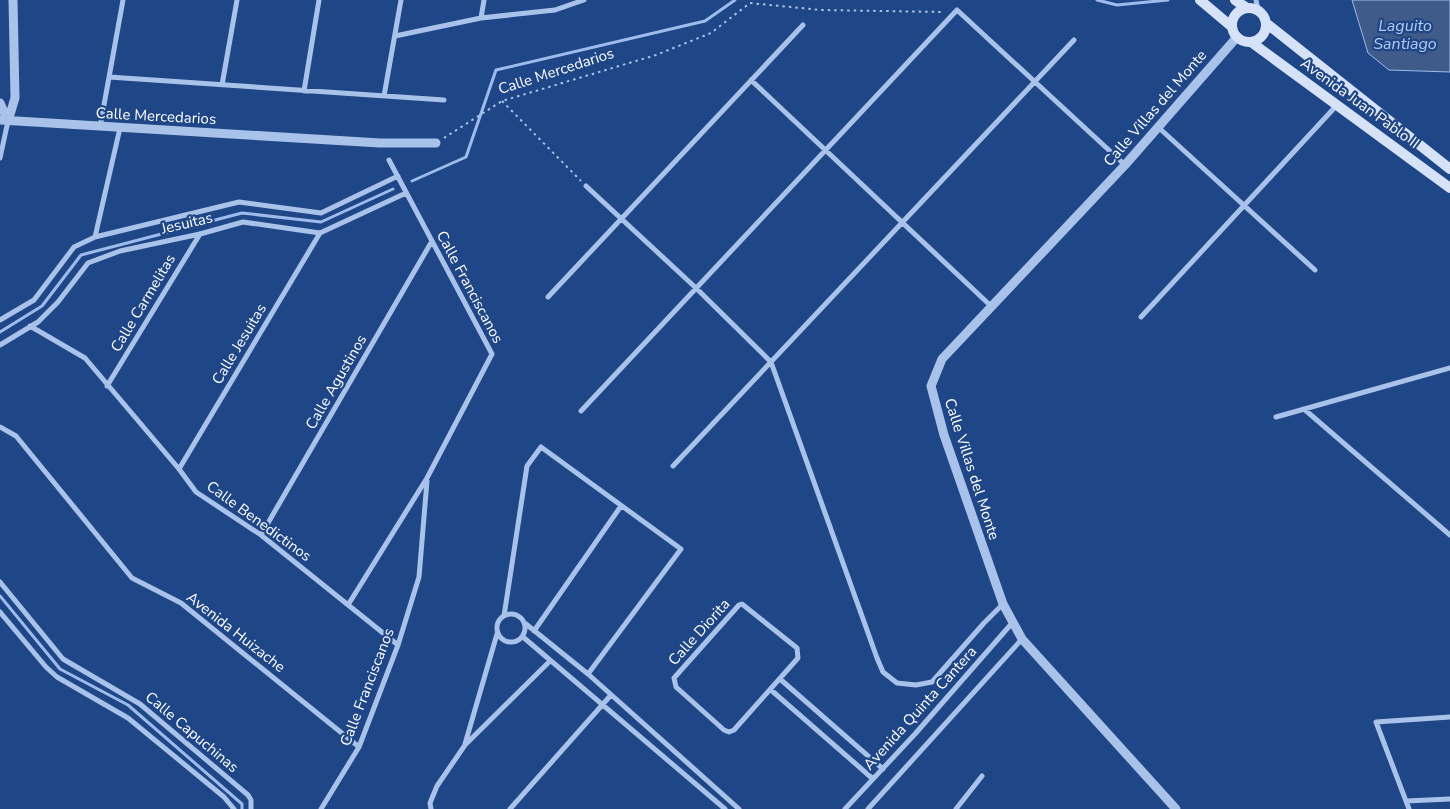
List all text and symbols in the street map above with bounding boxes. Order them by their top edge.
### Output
water label: Laguito Santiago [1373,15,1437,55]
street label: Calle Mercedarios [496,43,616,99]
street label: Calle Villas del Monte [1099,46,1211,170]
street label: Avenida Juan Pablo II [1297,53,1423,153]
street label: Calle Mercedarios [95,103,217,129]
street label: Jesuitas [158,207,215,239]
street label: Calle Franciscanos [432,227,508,347]
street label: Calle Carmelitas [106,250,180,356]
street label: Calle Jesuitas [207,300,271,388]
street label: Calle Agustinos [301,331,371,433]
street label: Calle Villas del Monte [940,396,1004,542]
street label: Calle Benedictinos [203,476,315,566]
street label: Avenida Huizache [182,587,290,677]
street label: Calle Diorita [664,594,734,670]
street label: Calle Franciscanos [335,625,399,749]
street label: Avenida Quinta Cantera [859,642,981,774]
street label: Calle Capuchinas [141,687,243,777]

